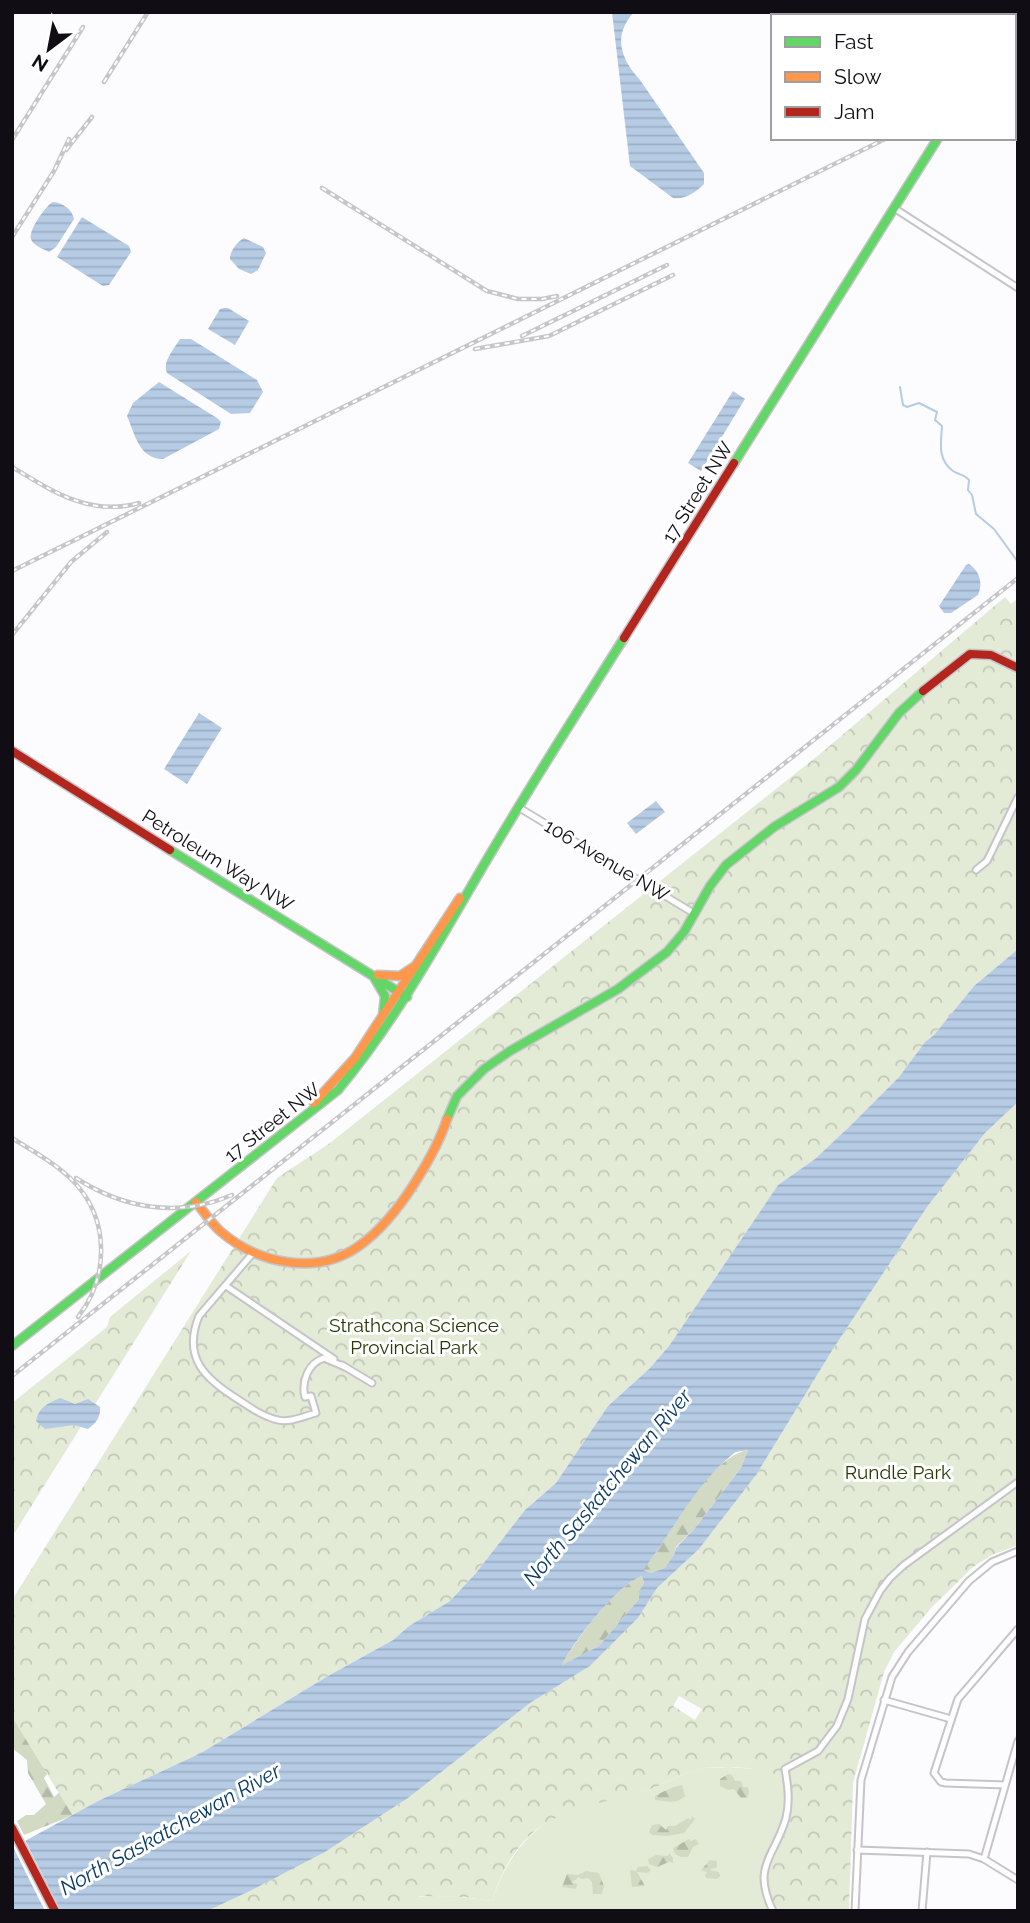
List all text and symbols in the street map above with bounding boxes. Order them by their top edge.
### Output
north arrow [14,14,84,84]
legend [771,14,1016,140]
text: Fast [834,29,874,54]
text: N [28,50,52,77]
text: Slow [834,64,882,89]
text: Jam [834,99,875,124]
street label: 17 Street NW [657,437,737,547]
street label: Petroleum Way NW [138,805,298,916]
street label: 106 Avenue NW [541,814,673,906]
street label: 17 Street NW [220,1078,324,1166]
park label: Strathcona Science Provincial Park [329,1314,499,1358]
water label: North Saskatchewan River [518,1383,697,1590]
park label: Rundle Park [845,1461,951,1483]
water label: North Saskatchewan River [55,1757,285,1900]

